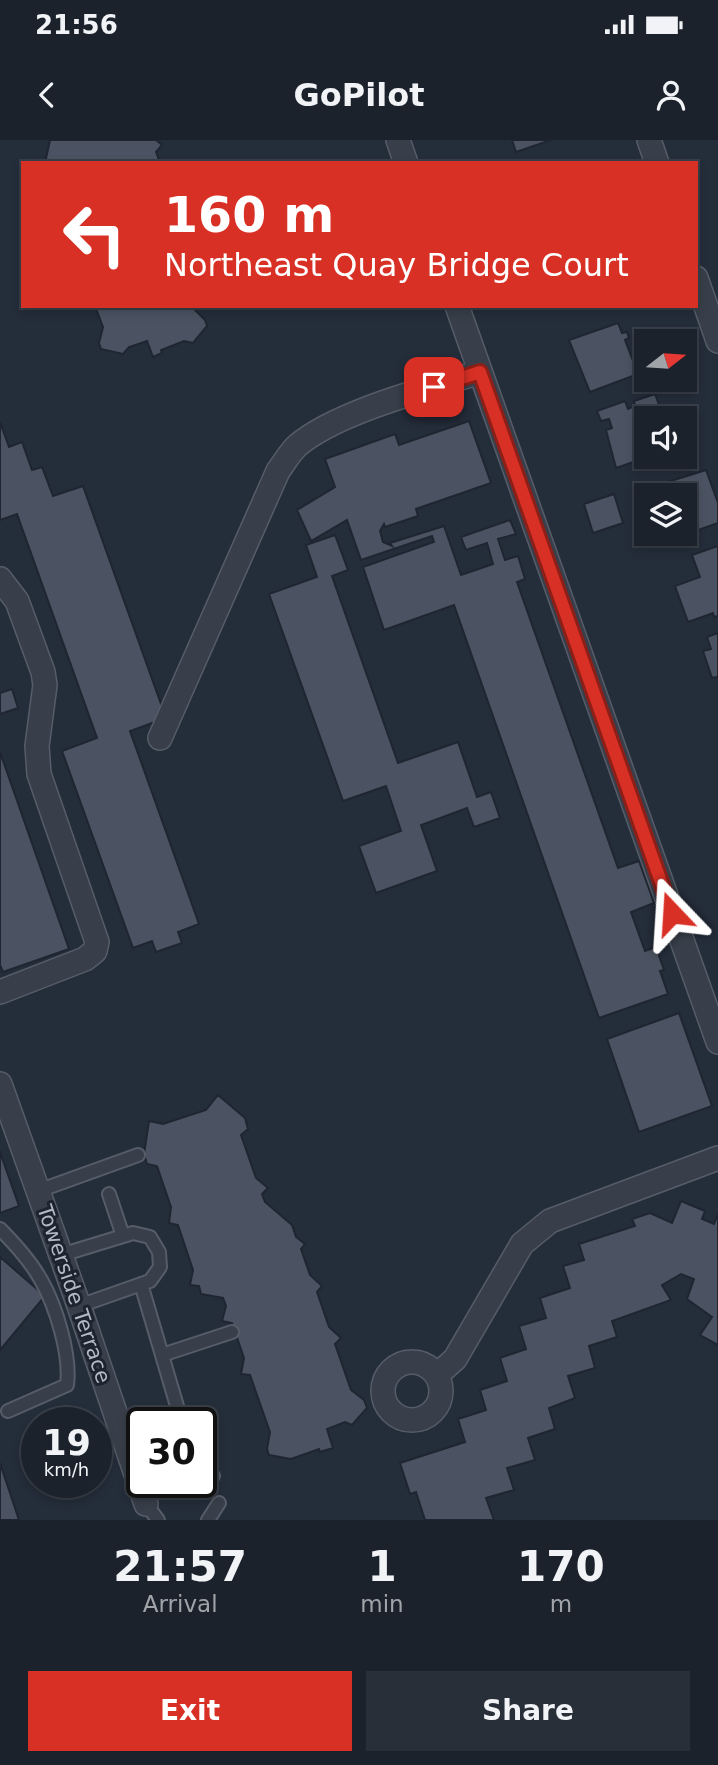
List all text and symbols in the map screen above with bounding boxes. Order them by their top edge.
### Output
text: 21:56 [35,10,118,40]
icon: back [28,76,66,114]
text: GoPilot [294,76,424,114]
icon: person [652,76,690,114]
text: 160 m [164,187,334,244]
icon: left [49,189,140,280]
text: Northeast Quay Bridge Court [164,246,629,284]
north arrow [634,329,696,392]
map controls [634,329,697,546]
pin [404,357,464,417]
icon: arrive [415,368,453,406]
button: sound [634,406,697,469]
button: layers [634,483,697,546]
position arrow [635,876,709,950]
street label: Towerside Terrace [32,1201,116,1386]
speed limit sign: 30 [126,1407,217,1498]
text: 19 [42,1423,91,1463]
text: km/h [44,1459,89,1480]
text: 21:57 [113,1542,247,1591]
text: 1 [367,1542,397,1591]
text: 170 [517,1542,605,1591]
text: Arrival [143,1591,218,1617]
text: min [360,1591,404,1617]
text: m [550,1591,572,1617]
button: Exit [28,1671,352,1751]
button: Share [366,1671,690,1751]

